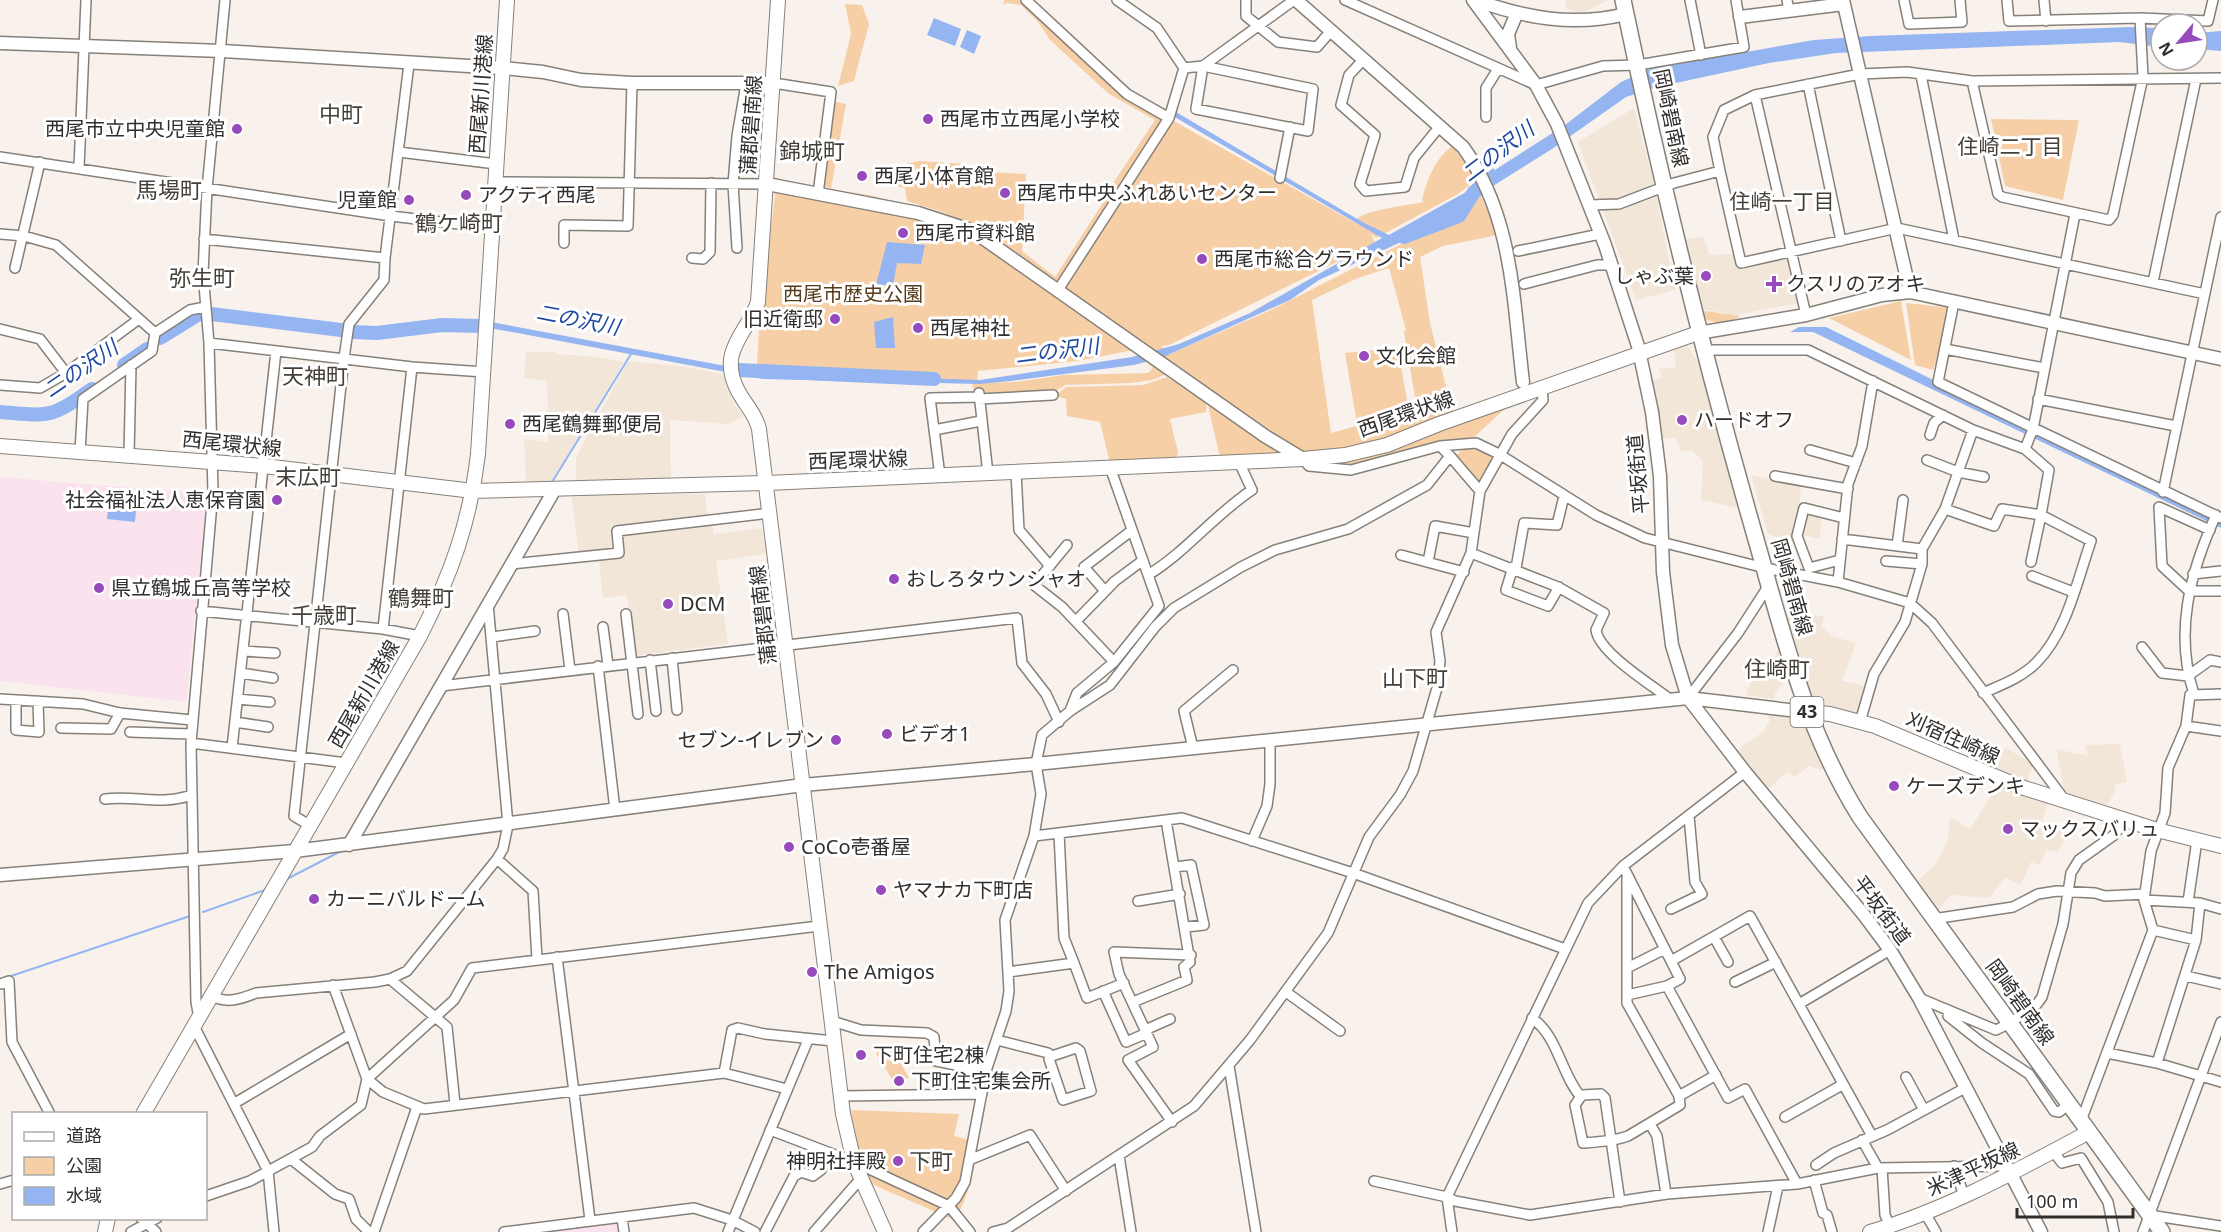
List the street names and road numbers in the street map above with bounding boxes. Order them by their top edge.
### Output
street label: 西尾新川港線 [463,33,498,155]
street label: 岡崎碧南線 [1648,66,1695,170]
street label: 蒲郡碧南線 [734,74,767,176]
street label: 西尾環状線 [1354,384,1458,443]
street label: 西尾環状線 [181,425,283,462]
street label: 平坂街道 [1621,433,1654,515]
street label: 西尾環状線 [808,444,908,475]
street label: 岡崎碧南線 [1766,535,1819,639]
street label: 蒲郡碧南線 [743,564,782,666]
street label: 西尾新川港線 [322,635,405,752]
road number: 43 [1790,697,1824,727]
street label: 刈宿住崎線 [1902,705,2004,770]
street label: 平坂街道 [1848,870,1917,950]
street label: 岡崎碧南線 [1980,953,2061,1050]
street label: 米津平坂線 [1922,1135,2024,1202]

